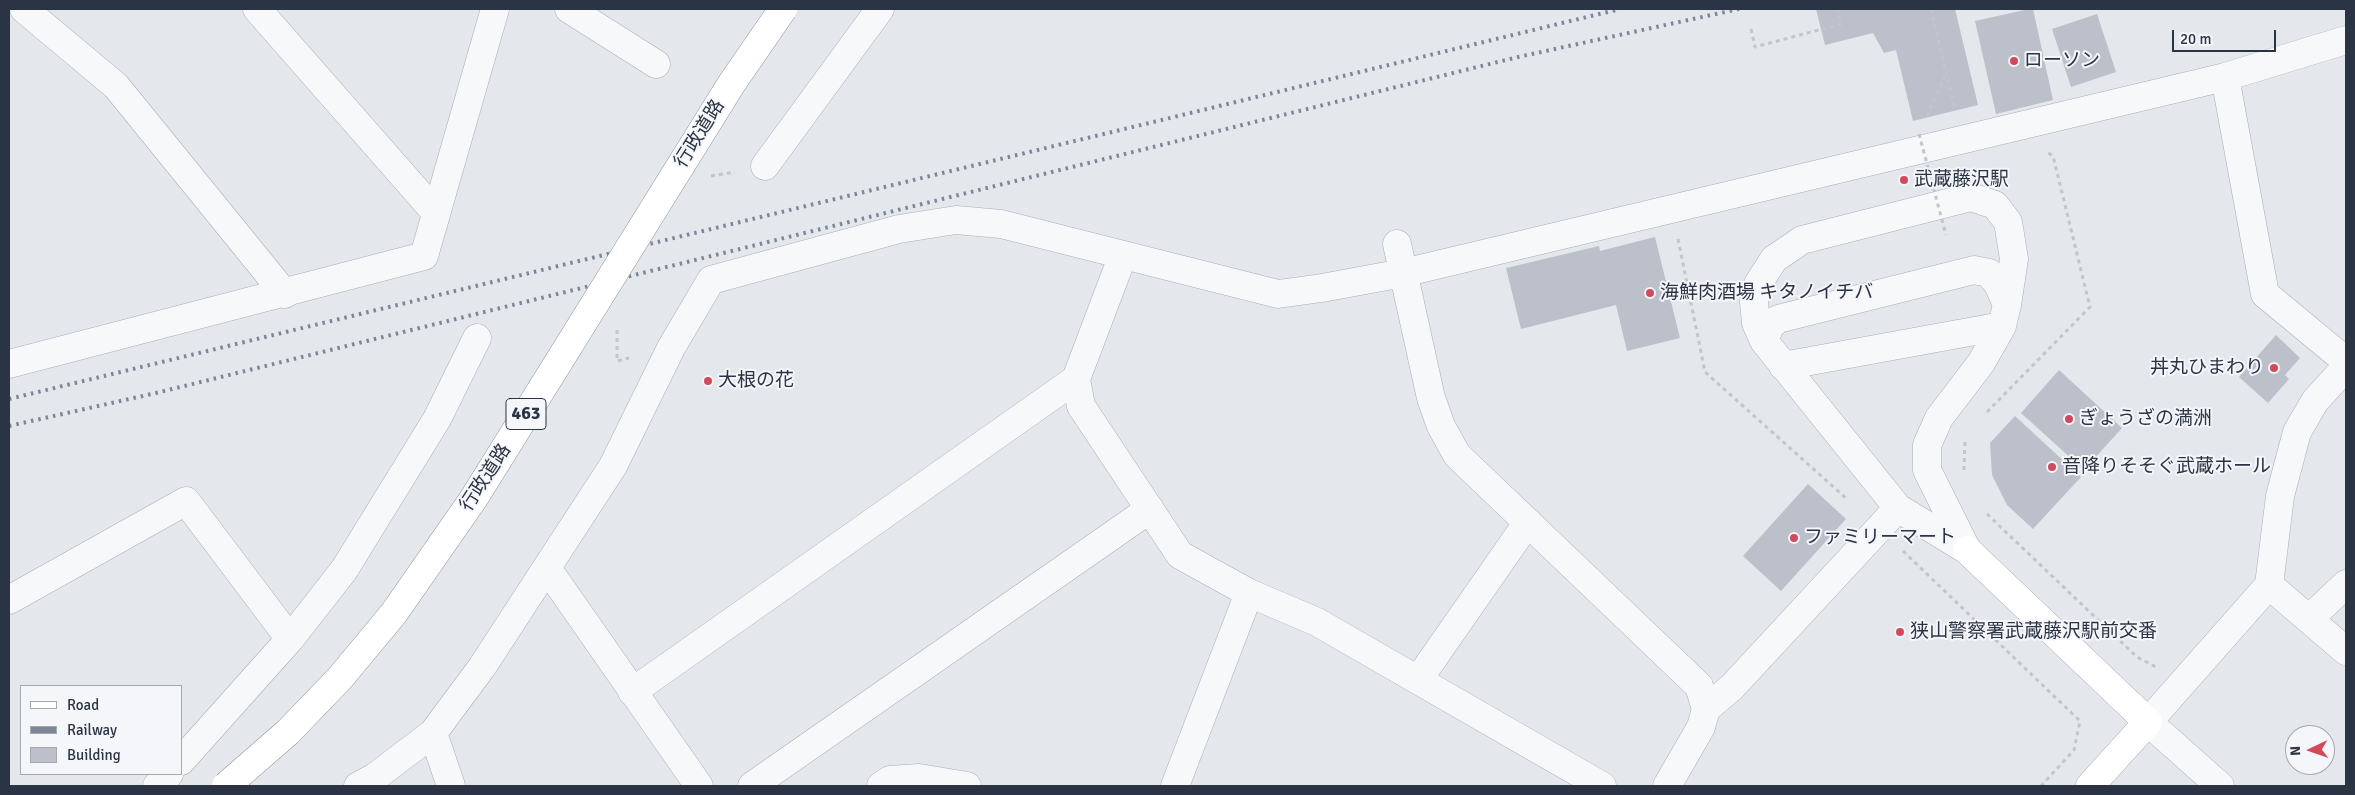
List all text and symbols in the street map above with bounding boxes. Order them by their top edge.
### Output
scale bar [2175,20,2279,52]
text: 20 m [2180,30,2211,48]
place label: ローソン [2024,50,2100,72]
marker: ローソン [2008,55,2020,67]
street label: 行政道路 [670,96,730,172]
place label: 武蔵藤沢駅 [1914,169,2009,191]
marker: 武蔵藤沢駅 [1898,174,1910,186]
place label: 海鮮肉酒場 キタノイチバ [1660,282,1873,304]
marker: 海鮮肉酒場 キタノイチバ [1644,287,1656,299]
place label: 丼丸ひまわり [2150,357,2264,379]
marker: 丼丸ひまわり [2268,362,2280,374]
place label: 大根の花 [718,370,794,392]
marker: 大根の花 [702,375,714,387]
road number: 463 [506,398,546,429]
place label: ぎょうざの満洲 [2079,408,2212,430]
marker: ぎょうざの満洲 [2063,413,2075,425]
street label: 行政道路 [456,440,516,516]
place label: 音降りそそぐ武蔵ホール [2062,456,2271,478]
marker: 音降りそそぐ武蔵ホール [2046,461,2058,473]
place label: ファミリーマート [1804,527,1956,549]
marker: ファミリーマート [1788,532,1800,544]
place label: 狭山警察署武蔵藤沢駅前交番 [1910,621,2157,643]
marker: 狭山警察署武蔵藤沢駅前交番 [1894,626,1906,638]
legend [20,685,182,775]
text: Road [67,696,99,714]
text: Railway [67,721,117,739]
north arrow [2285,725,2335,775]
text: N [2287,745,2304,756]
text: Building [67,746,121,764]

